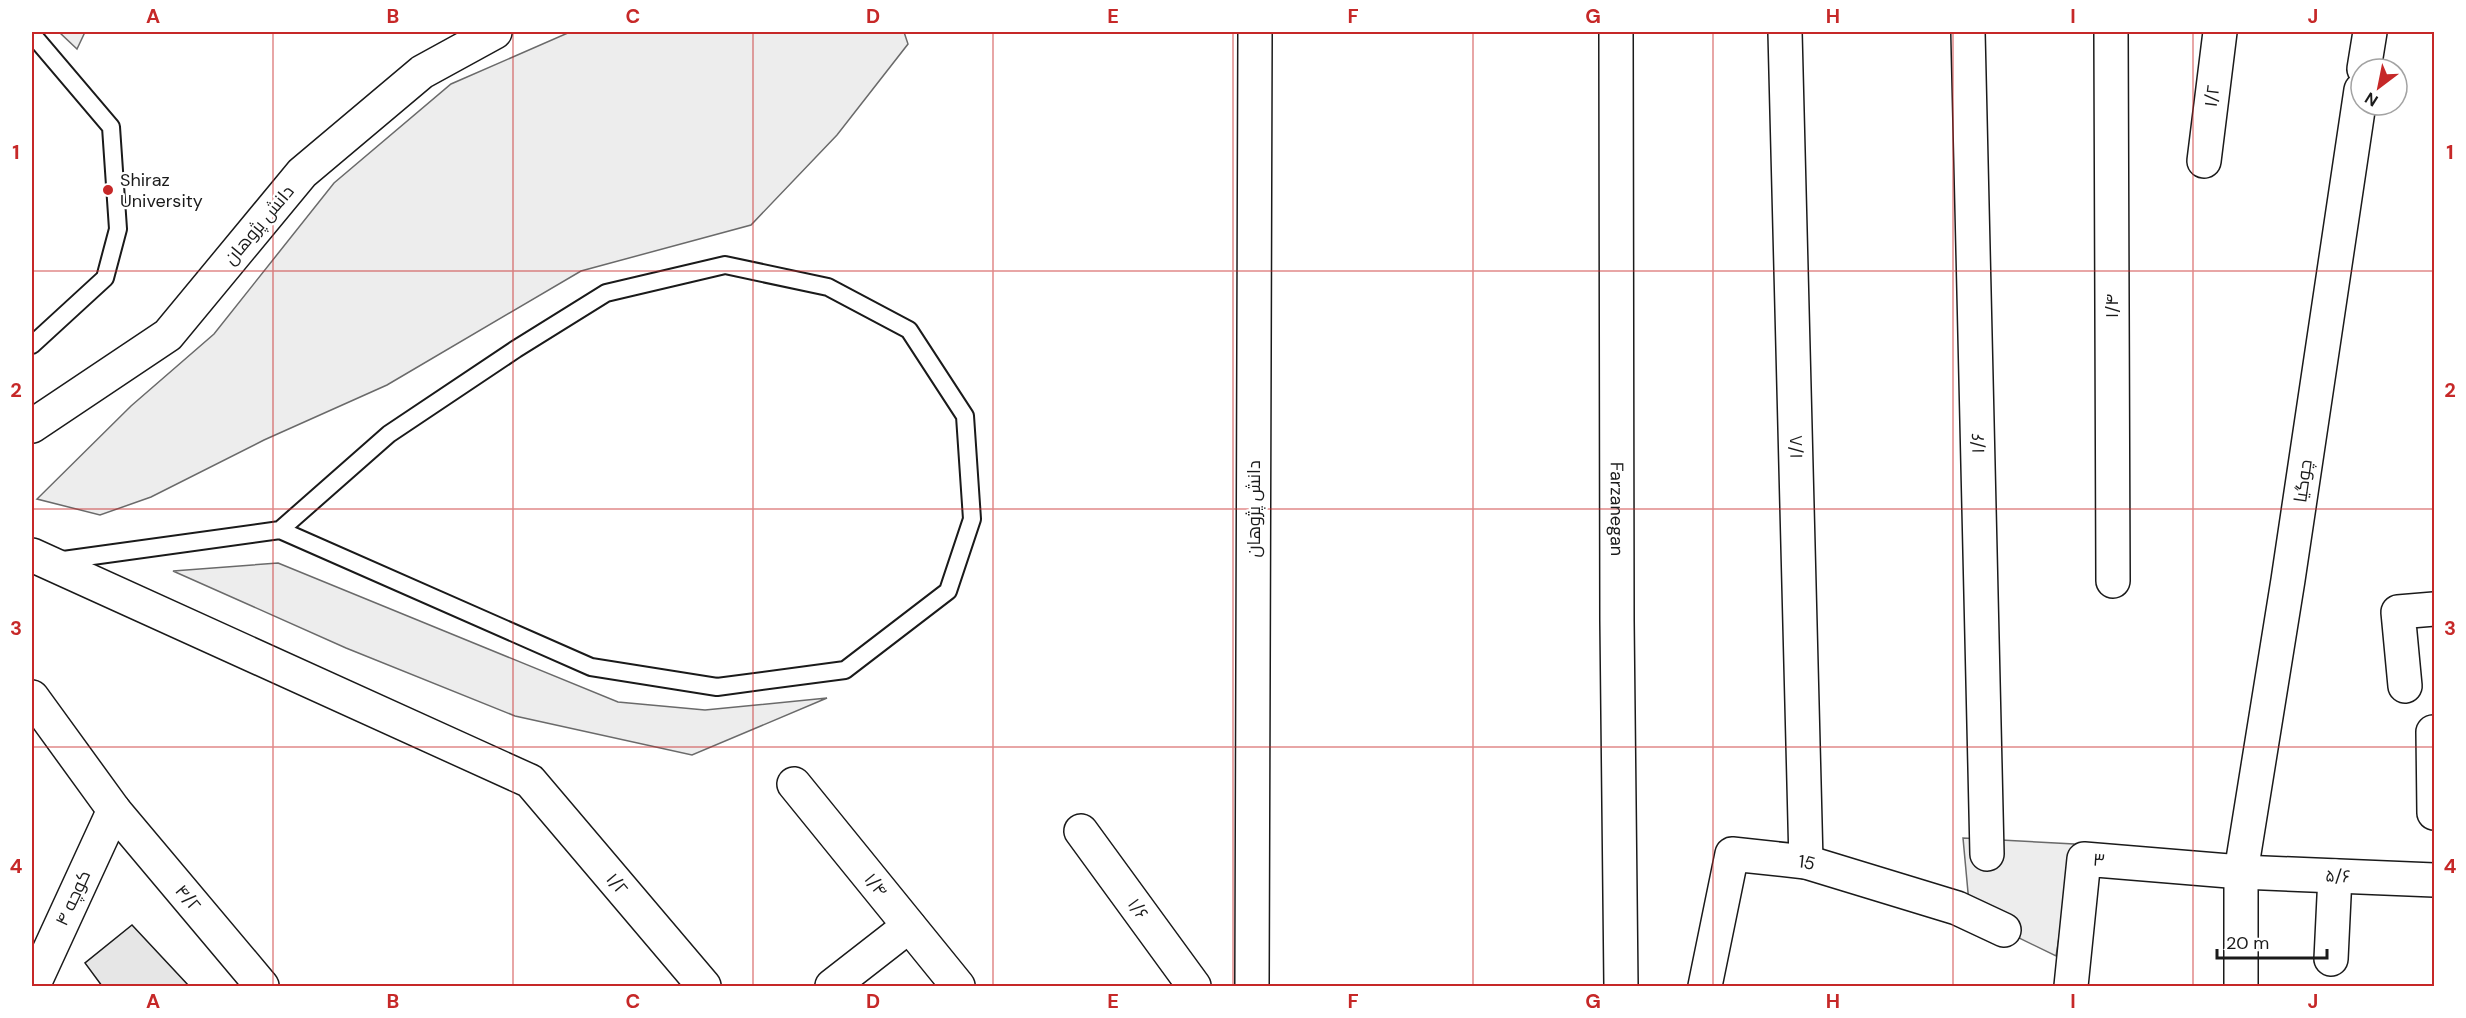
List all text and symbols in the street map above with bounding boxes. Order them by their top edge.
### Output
text: A [146,3,160,29]
text: B [387,3,399,29]
text: C [626,3,640,29]
text: D [866,3,880,29]
text: E [1107,3,1119,29]
text: F [1347,3,1359,29]
text: G [1585,3,1601,29]
text: H [1826,3,1840,29]
text: I [2070,3,2076,29]
text: J [2308,3,2318,29]
north arrow [2349,57,2409,117]
street label: ۱/۲ [2199,84,2225,108]
text: N [2361,87,2382,111]
text: 1 [12,139,20,165]
text: 1 [2446,139,2454,165]
place label: Shiraz University [120,168,203,213]
street label: دانش پژوهان [219,180,299,270]
marker: Shiraz University [101,183,115,197]
street label: ۱/۴ [2100,294,2124,318]
text: 2 [10,377,22,403]
text: 2 [2444,377,2456,403]
street label: ۱/۶ [1966,432,1990,454]
street label: ۱/۸ [1784,435,1808,459]
street label: چوگیا [2288,458,2318,504]
street label: دانش پژوهان [1242,460,1266,558]
street label: Farzanegan [1605,462,1629,556]
text: 3 [10,615,22,641]
text: 3 [2444,615,2456,641]
street label: ۳ [2092,848,2106,872]
street label: 15 [1797,849,1818,876]
text: 4 [10,853,23,879]
text: 4 [2444,853,2457,879]
street label: ۵/۶ [2325,864,2351,888]
street label: کوچه ۴ [50,866,96,930]
street label: ۱/۲ [601,868,633,900]
street label: ۱/۴ [859,868,893,902]
street label: ۴/۲ [170,879,206,917]
street label: ۱/۶ [1122,893,1154,925]
scale bar [2217,922,2326,960]
text: 20 m [2226,931,2269,955]
text: A [146,988,160,1014]
text: B [387,988,399,1014]
text: C [626,988,640,1014]
text: D [866,988,880,1014]
text: E [1107,988,1119,1014]
text: F [1347,988,1359,1014]
text: G [1585,988,1601,1014]
text: H [1826,988,1840,1014]
text: I [2070,988,2076,1014]
text: J [2308,988,2318,1014]

